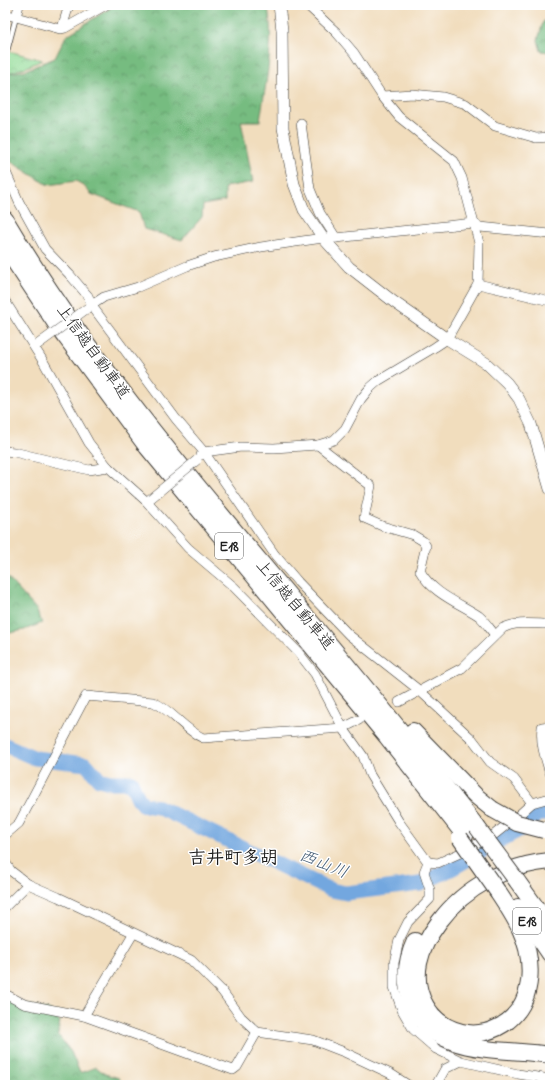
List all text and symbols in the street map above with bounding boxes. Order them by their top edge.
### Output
street label: 上信越自動車道 [50,300,135,405]
road number: E18 [215,533,243,559]
street label: 上信越自動車道 [249,555,340,656]
water label: 西山川 [295,843,352,886]
district label: 吉井町多胡 [188,846,278,872]
road number: E18 [513,908,541,934]

